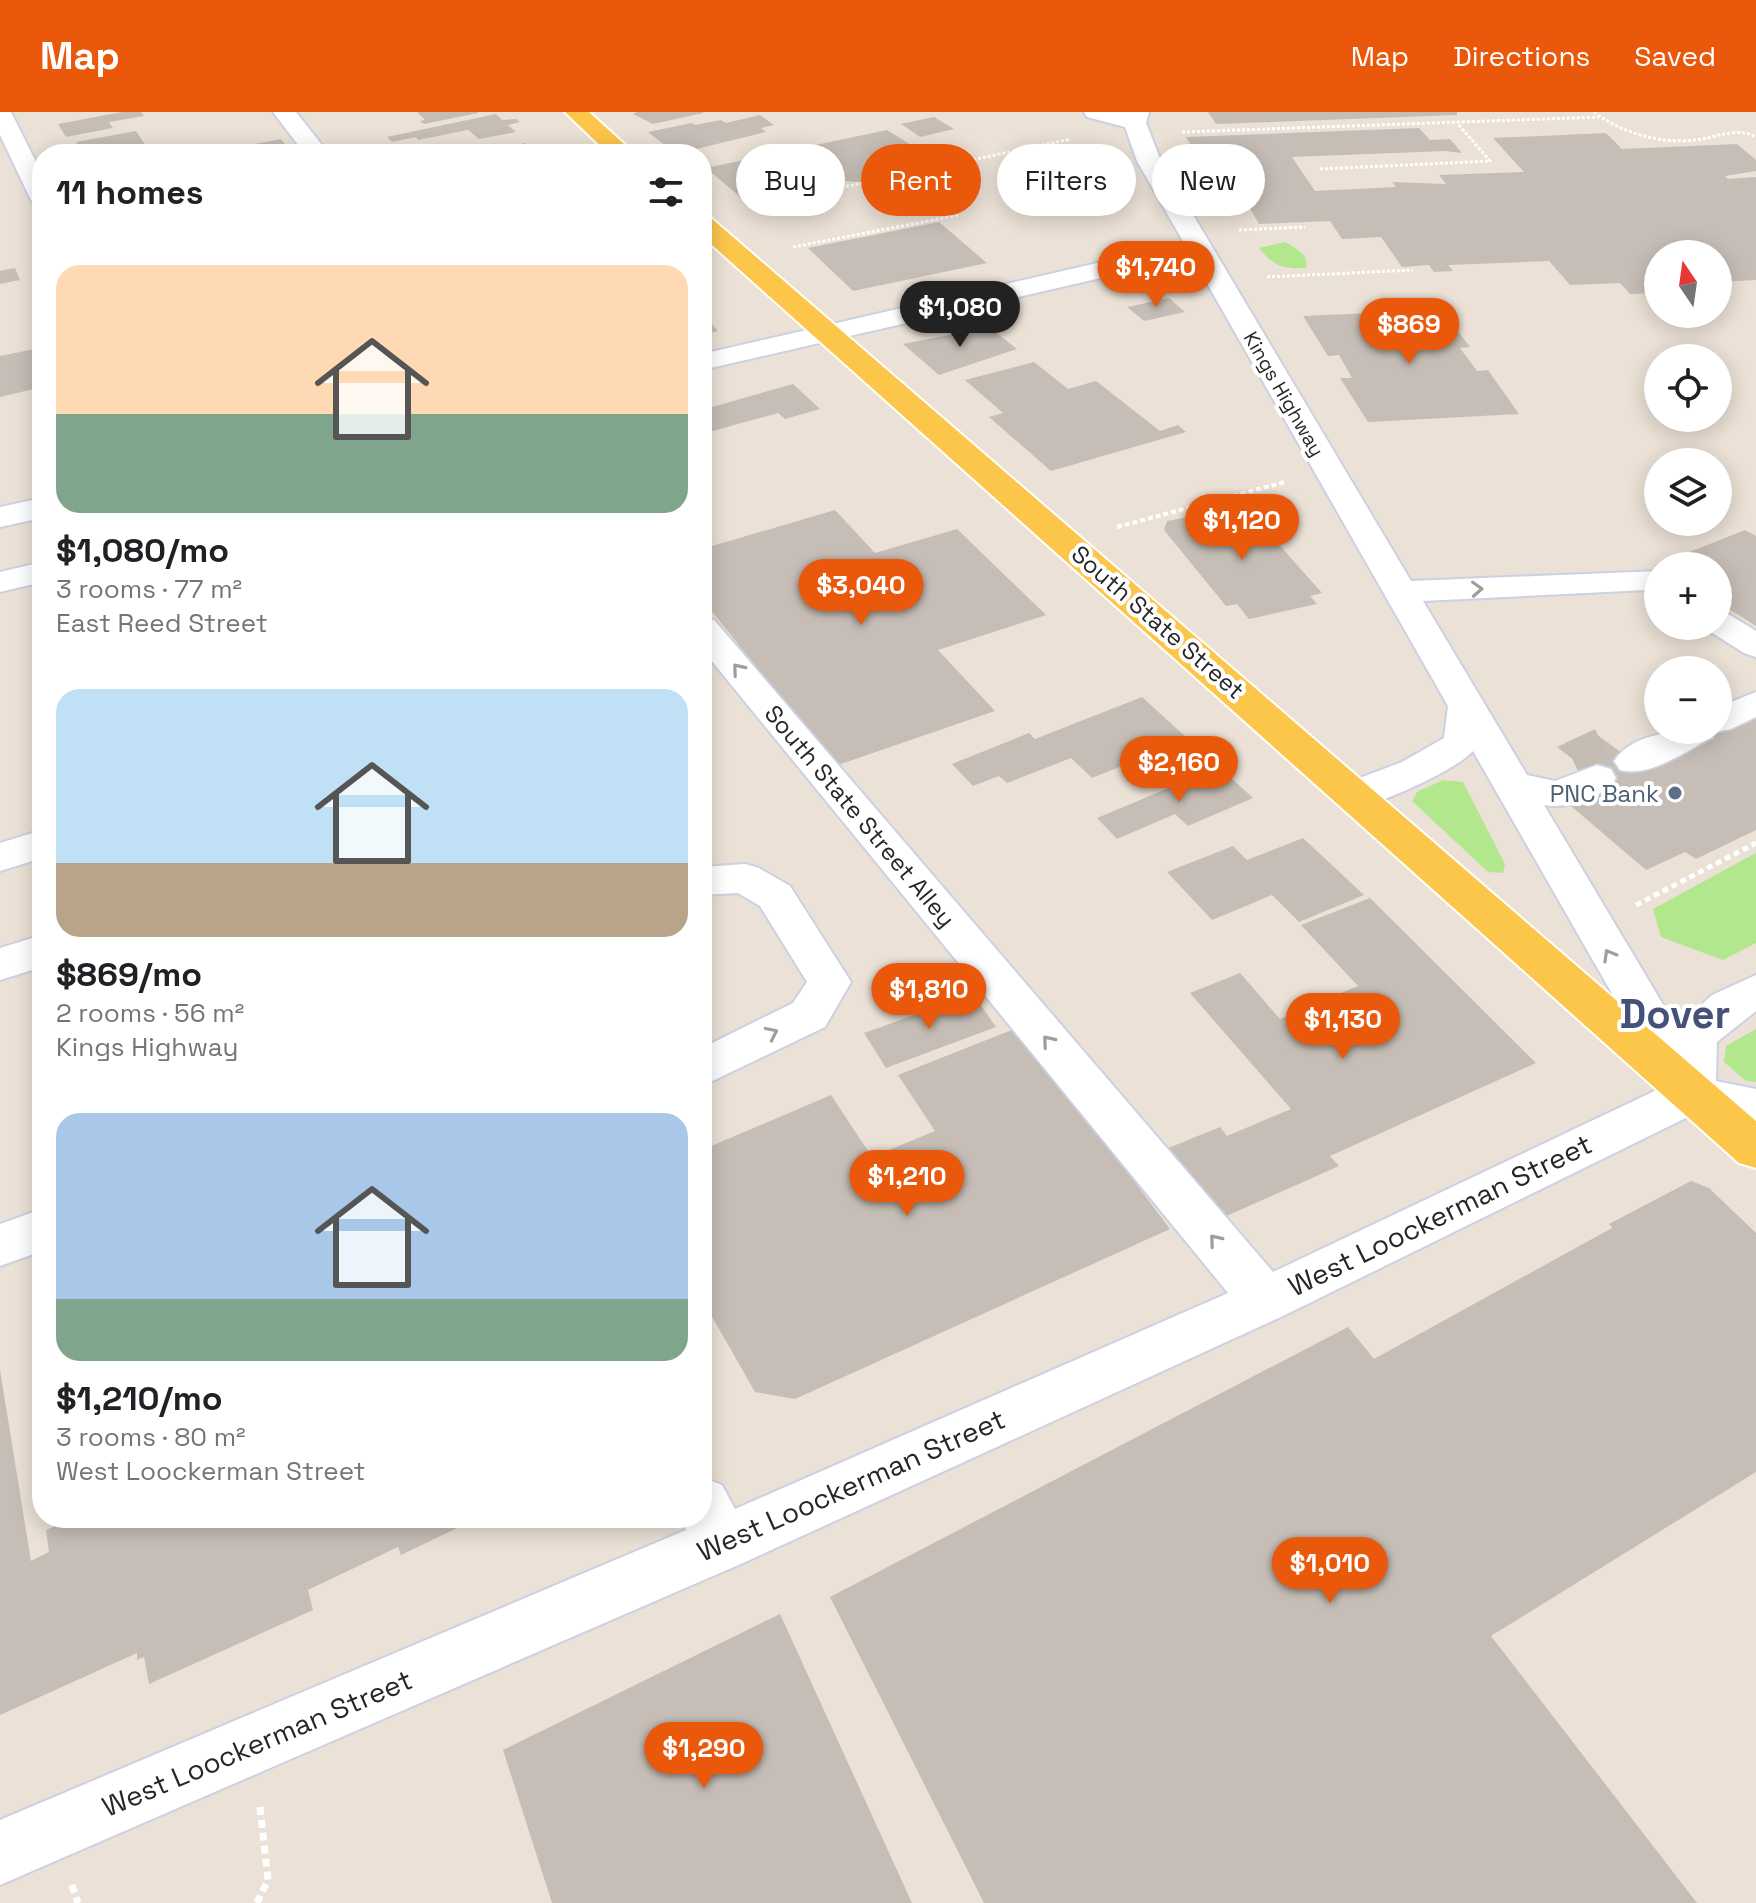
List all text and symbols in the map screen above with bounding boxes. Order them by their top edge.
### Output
text: Map [40,32,120,80]
text: Map [1351,38,1409,74]
text: Directions [1453,38,1590,74]
text: Saved [1634,38,1716,74]
chip: Buy [736,144,845,216]
chip: Rent [861,144,981,216]
chip: Filters [997,144,1136,216]
chip: New [1152,144,1265,216]
icon: filters [644,170,688,214]
text: 11 homes [56,171,204,214]
north arrow [1644,240,1732,328]
map controls [1644,240,1732,744]
pin: $1,740 [1091,241,1221,309]
text: $1,740 [1116,250,1196,284]
pin: $1,080 [895,281,1025,349]
text: $1,080 [918,290,1002,324]
pin: $869 [1362,298,1456,366]
text: $869 [1377,307,1441,341]
icon: home [300,317,444,461]
street label: Kings Highway [1238,327,1330,461]
button: locate [1644,344,1732,432]
button: layers [1644,448,1732,536]
pin: $1,120 [1177,494,1307,562]
text: $1,120 [1203,503,1281,537]
text: $1,080/mo [56,529,229,572]
street label: South State Street [1065,538,1251,706]
button: + [1644,552,1732,640]
pin: $3,040 [796,559,926,627]
text: $3,040 [816,568,906,602]
text: 3 rooms · 77 m² [56,572,242,606]
one-way arrow [1471,581,1484,598]
text: East Reed Street [56,606,268,640]
button: − [1644,656,1732,744]
one-way arrow [733,664,748,679]
street label: South State Street Alley [758,698,962,934]
pin: $2,160 [1114,736,1244,804]
icon: home [300,741,444,885]
text: $2,160 [1138,745,1220,779]
place label: PNC Bank [1550,778,1659,809]
marker: PNC Bank [1666,784,1684,802]
one-way arrow [1603,949,1619,964]
text: $869/mo [56,953,202,996]
pin: $1,810 [864,963,994,1031]
text: $1,810 [889,972,969,1006]
district label: Dover [1620,989,1730,1040]
pin: $1,130 [1278,993,1408,1061]
text: 2 rooms · 56 m² [56,996,244,1030]
text: $1,130 [1304,1002,1382,1036]
one-way arrow [764,1028,779,1043]
text: Kings Highway [56,1030,238,1064]
one-way arrow [1043,1035,1058,1050]
street label: West Loockerman Street [1282,1126,1598,1304]
pin: $1,210 [842,1150,972,1218]
text: $1,210 [867,1159,947,1193]
icon: home [300,1165,444,1309]
one-way arrow [1210,1235,1225,1249]
text: $1,210/mo [56,1377,223,1420]
street label: West Loockerman Street [691,1401,1011,1569]
text: 3 rooms · 80 m² [56,1420,246,1454]
text: West Loockerman Street [56,1454,366,1488]
pin: $1,010 [1265,1537,1395,1605]
text: $1,010 [1290,1546,1370,1580]
street label: West Loockerman Street [97,1661,417,1825]
pin: $1,290 [639,1722,769,1790]
text: $1,290 [662,1731,746,1765]

